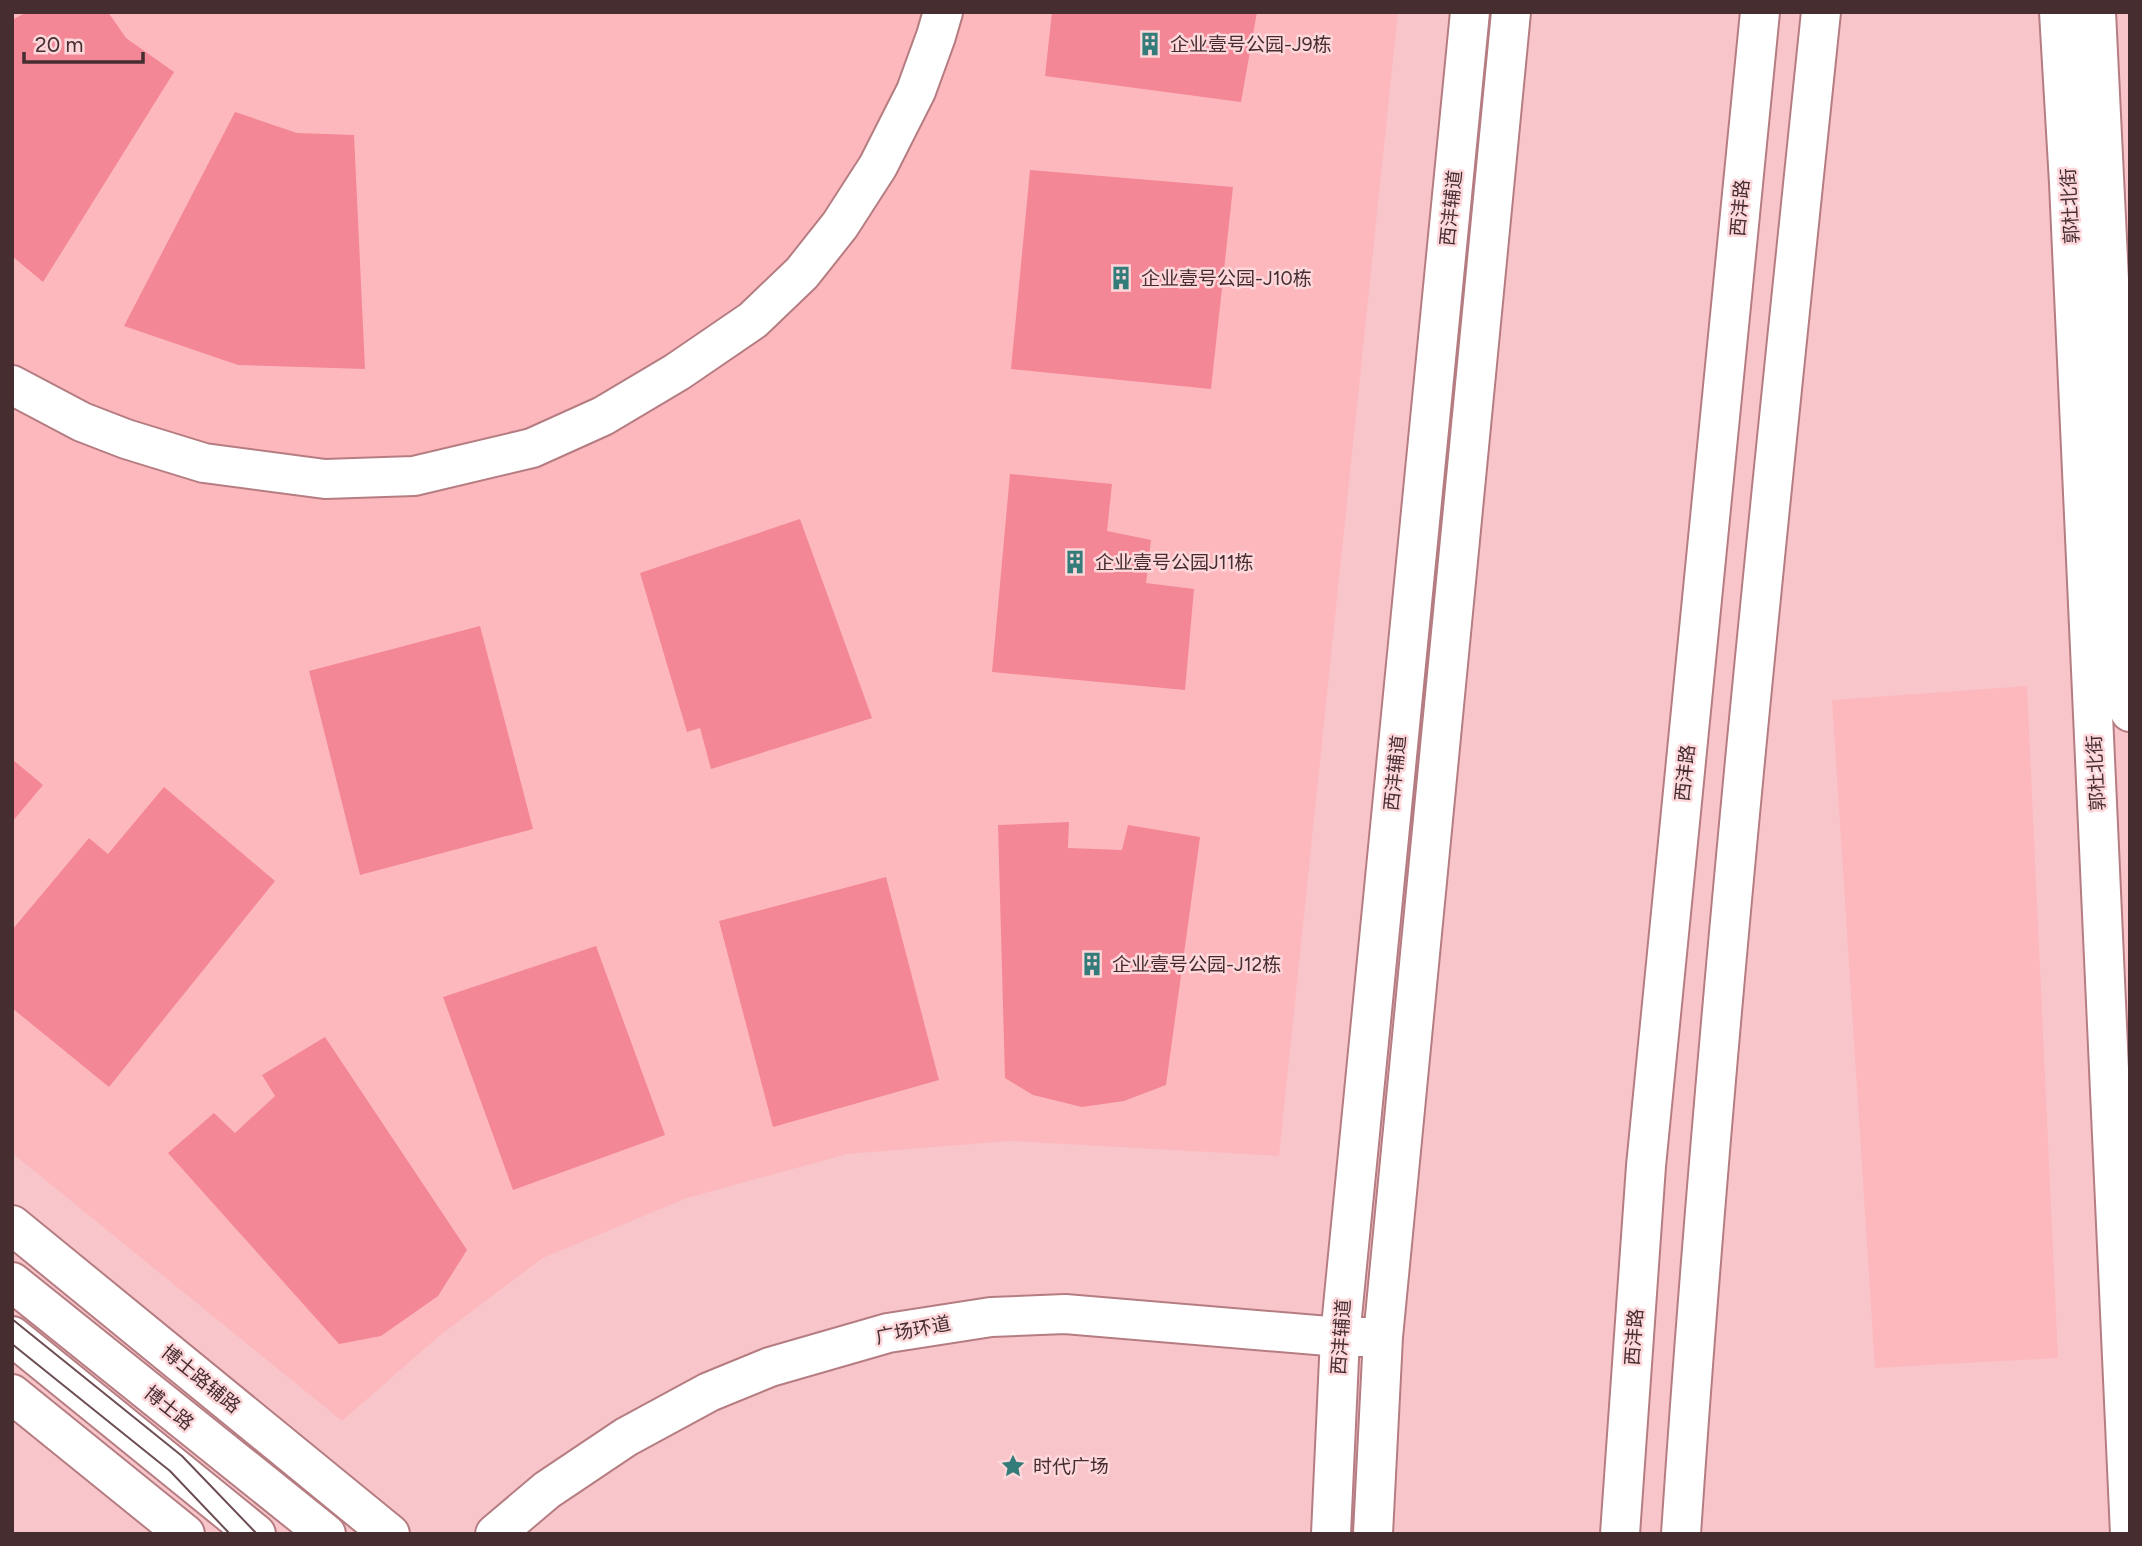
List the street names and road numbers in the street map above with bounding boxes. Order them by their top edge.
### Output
street label: 郭杜北街 [2057,167,2083,245]
street label: 西沣辅道 [1436,169,1466,247]
street label: 西沣路 [1726,179,1754,237]
street label: 西沣辅道 [1380,734,1410,812]
street label: 郭杜北街 [2083,734,2109,812]
street label: 西沣路 [1671,743,1699,803]
street label: 西沣辅道 [1327,1298,1355,1376]
street label: 西沣路 [1621,1308,1647,1366]
street label: 广场环道 [873,1311,953,1349]
street label: 博士路辅路 [157,1340,245,1418]
street label: 博士路 [140,1381,198,1435]

